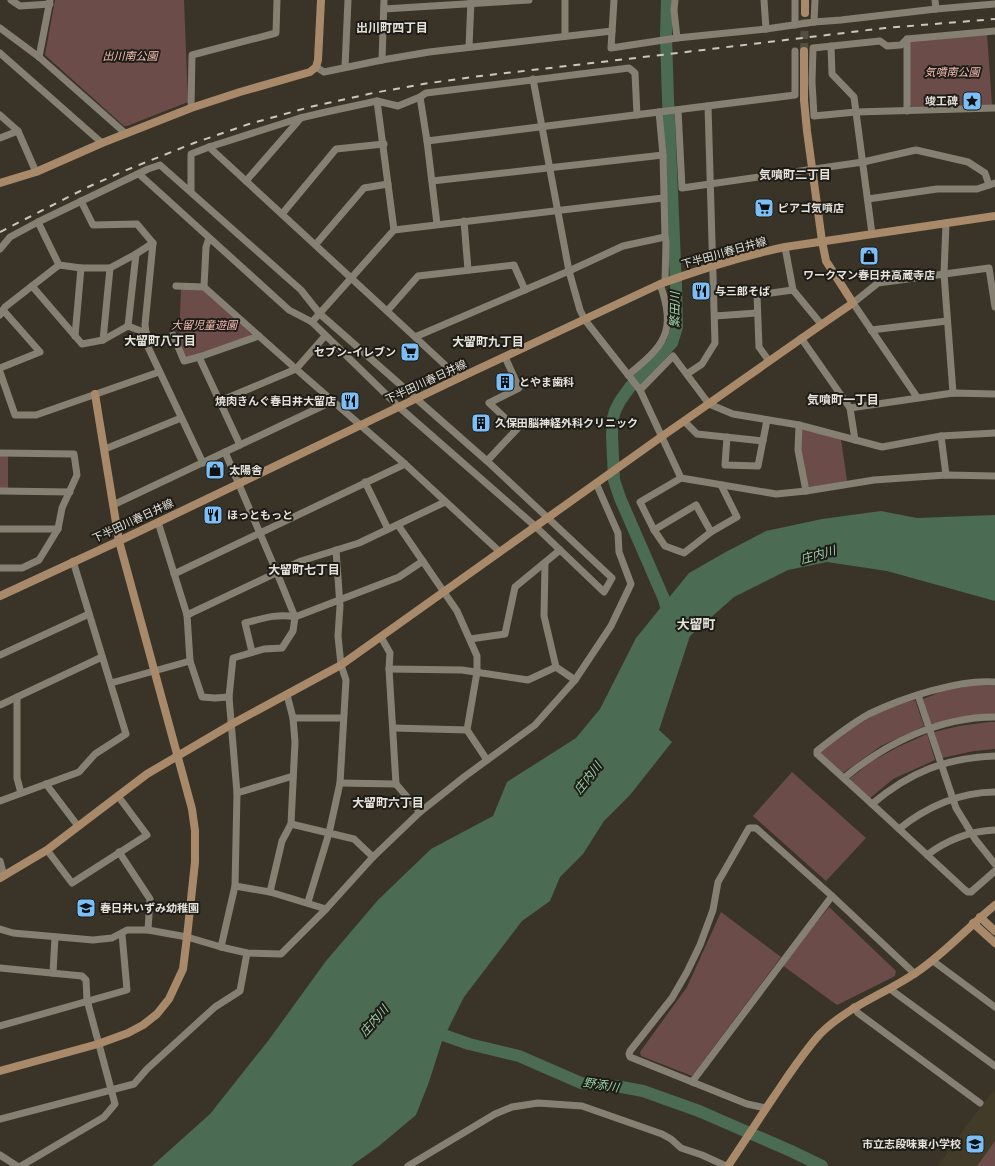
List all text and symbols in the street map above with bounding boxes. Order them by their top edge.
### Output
district label: 出川町四丁目 [356,21,428,35]
park label: 出川南公園 [103,50,159,63]
park label: 気噴南公園 [925,66,981,79]
place icon: 竣工碑 [961,90,983,112]
place label: 竣工碑 [925,95,958,108]
district label: 気噴町二丁目 [759,168,831,182]
supermarket icon: ピアゴ気噴店 [753,197,775,219]
place label: ピアゴ気噴店 [778,202,844,215]
street label: 下半田川春日井線 [680,235,768,271]
shop icon: ワークマン春日井高蔵寺店 [858,245,880,267]
place label: ワークマン春日井高蔵寺店 [803,269,935,282]
restaurant icon: 与三郎そば [690,280,712,302]
place label: 与三郎そば [715,285,770,298]
water label: 繁田川 [668,290,682,328]
park label: 大留児童遊園 [171,319,239,332]
district label: 大留町八丁目 [124,334,196,348]
district label: 大留町九丁目 [452,335,524,349]
supermarket icon: セブン-イレブン [399,341,421,363]
place label: セブン-イレブン [314,346,396,359]
street label: 下半田川春日井線 [383,358,469,406]
building icon: とやま歯科 [494,371,516,393]
place label: とやま歯科 [519,376,574,389]
restaurant icon: 焼肉きんぐ春日井大留店 [339,390,361,412]
district label: 気噴町一丁目 [807,393,879,407]
place label: 焼肉きんぐ春日井大留店 [215,395,336,408]
building icon: 久保田脳神経外科クリニック [470,412,492,434]
place label: 久保田脳神経外科クリニック [495,417,638,430]
shop icon: 太陽舎 [204,459,226,481]
place label: 太陽舎 [229,464,263,477]
street label: 下半田川春日井線 [90,497,176,545]
restaurant icon: ほっともっと [202,504,224,526]
place label: ほっともっと [227,509,293,522]
water label: 庄内川 [799,543,839,567]
district label: 大留町七丁目 [268,563,340,577]
district label: 大留町 [676,617,716,632]
water label: 庄内川 [571,758,606,796]
district label: 大留町六丁目 [352,796,424,810]
school or university icon: 春日井いずみ幼稚園 [75,897,97,919]
place label: 春日井いずみ幼稚園 [100,902,199,915]
water label: 庄内川 [357,1001,392,1039]
water label: 野添川 [582,1075,622,1095]
school or university icon: 市立志段味東小学校 [964,1133,986,1155]
place label: 市立志段味東小学校 [862,1138,961,1151]

